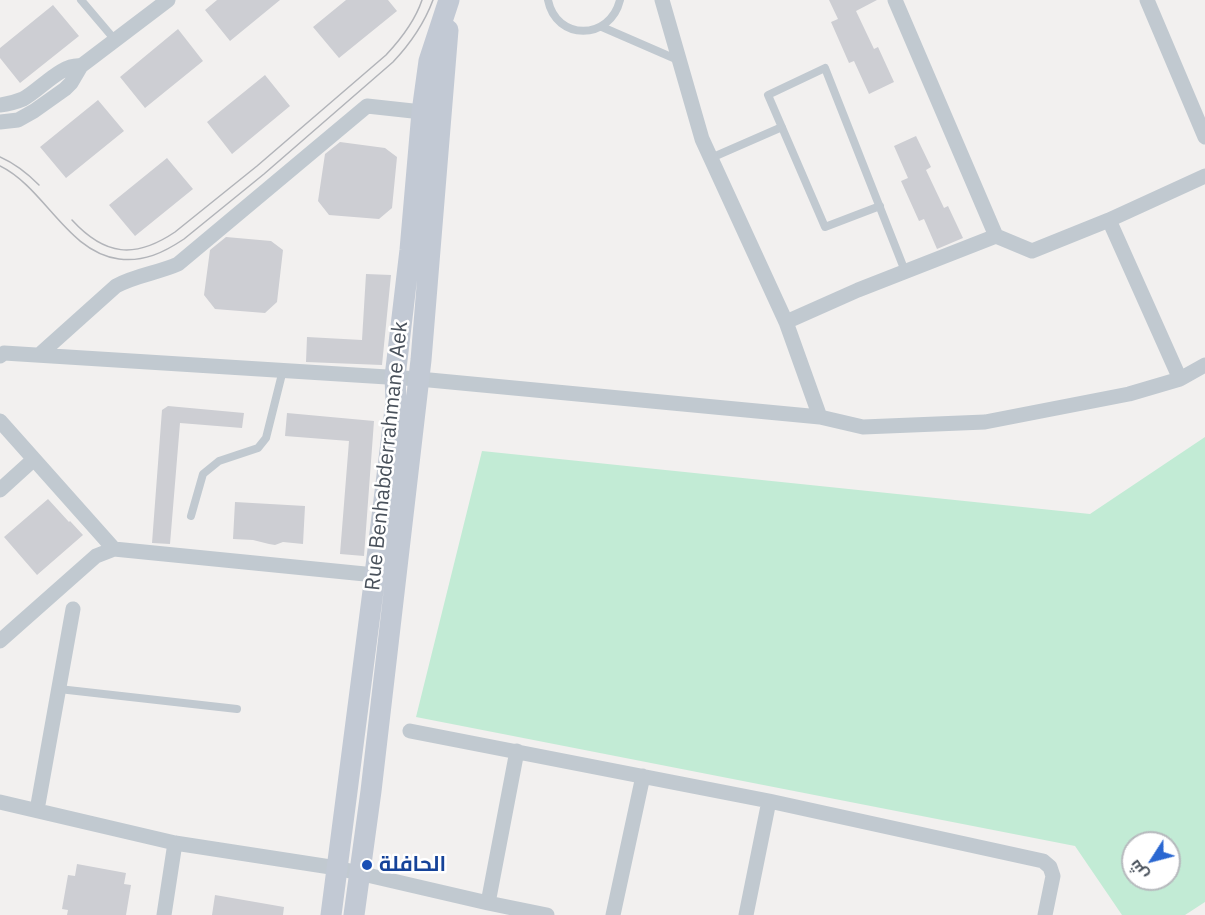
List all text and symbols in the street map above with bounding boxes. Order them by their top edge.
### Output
street label: Rue Benhabderrahmane Aek [360,320,414,592]
north arrow [1121,831,1181,891]
place label: الحافلة [379,852,446,878]
text: ش [1124,856,1152,885]
marker: الحافلة [360,858,374,872]

